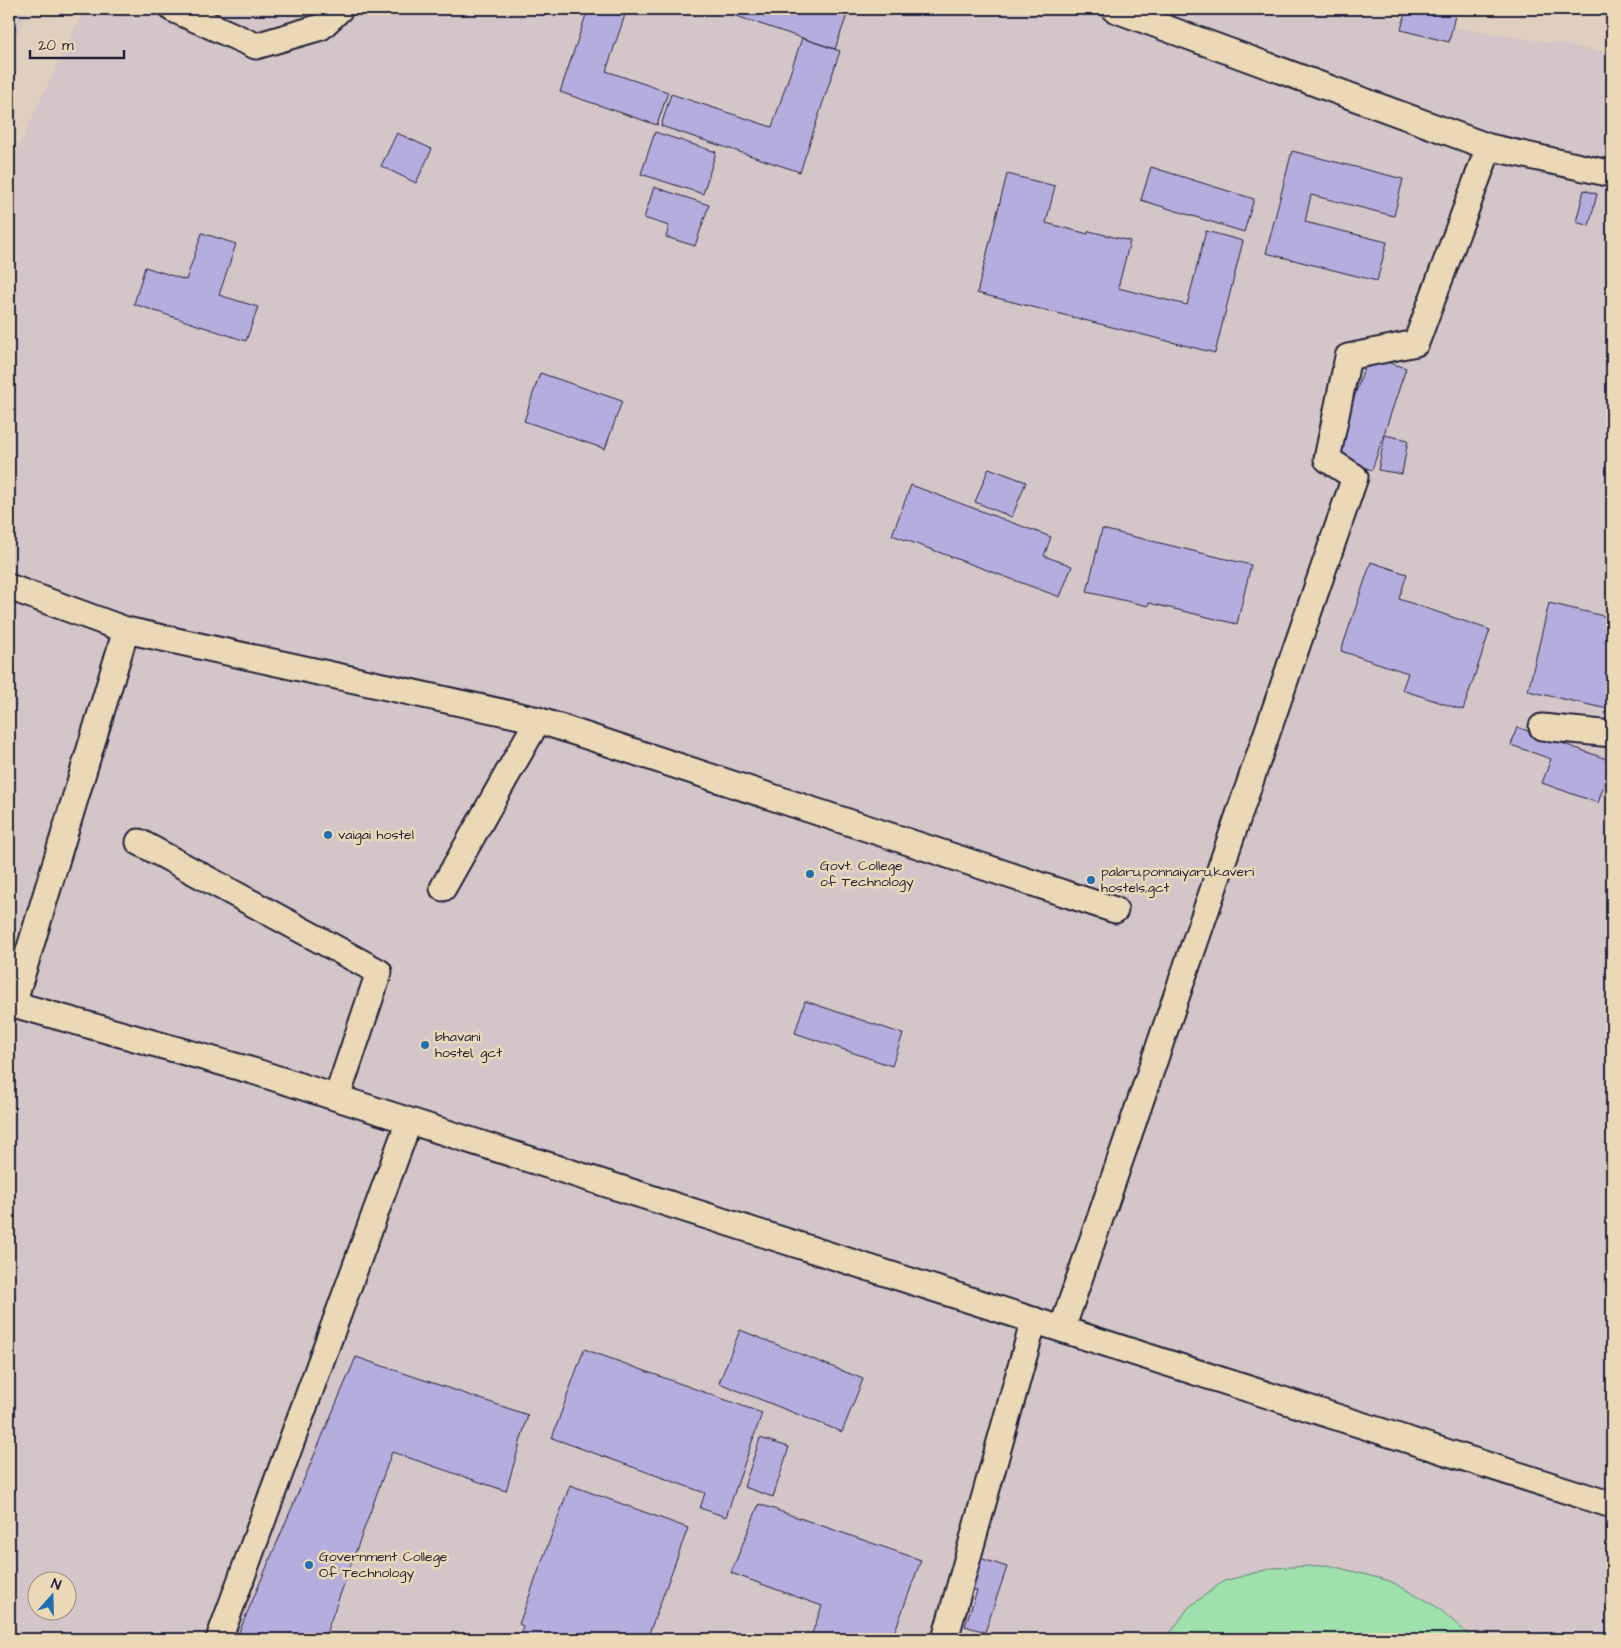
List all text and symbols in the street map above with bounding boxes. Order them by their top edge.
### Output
scale bar [30,28,124,60]
text: 20 m [38,35,74,56]
place label: vaigai hostel [338,825,414,845]
marker: vaigai hostel [322,829,334,841]
place label: Govt. College of Technology [820,856,914,892]
place label: palaru,ponnaiyaru,kaveri hostels,gct [1101,862,1254,898]
marker: Govt. College of Technology [804,868,816,880]
marker: palaru,ponnaiyaru,kaveri hostels,gct [1085,874,1097,886]
place label: bhavani hostel, gct [435,1027,502,1063]
marker: bhavani hostel, gct [419,1039,431,1051]
place label: Government College Of Technology [319,1547,448,1583]
marker: Government College Of Technology [303,1559,315,1571]
north arrow [28,1570,78,1620]
text: N [49,1574,64,1596]

